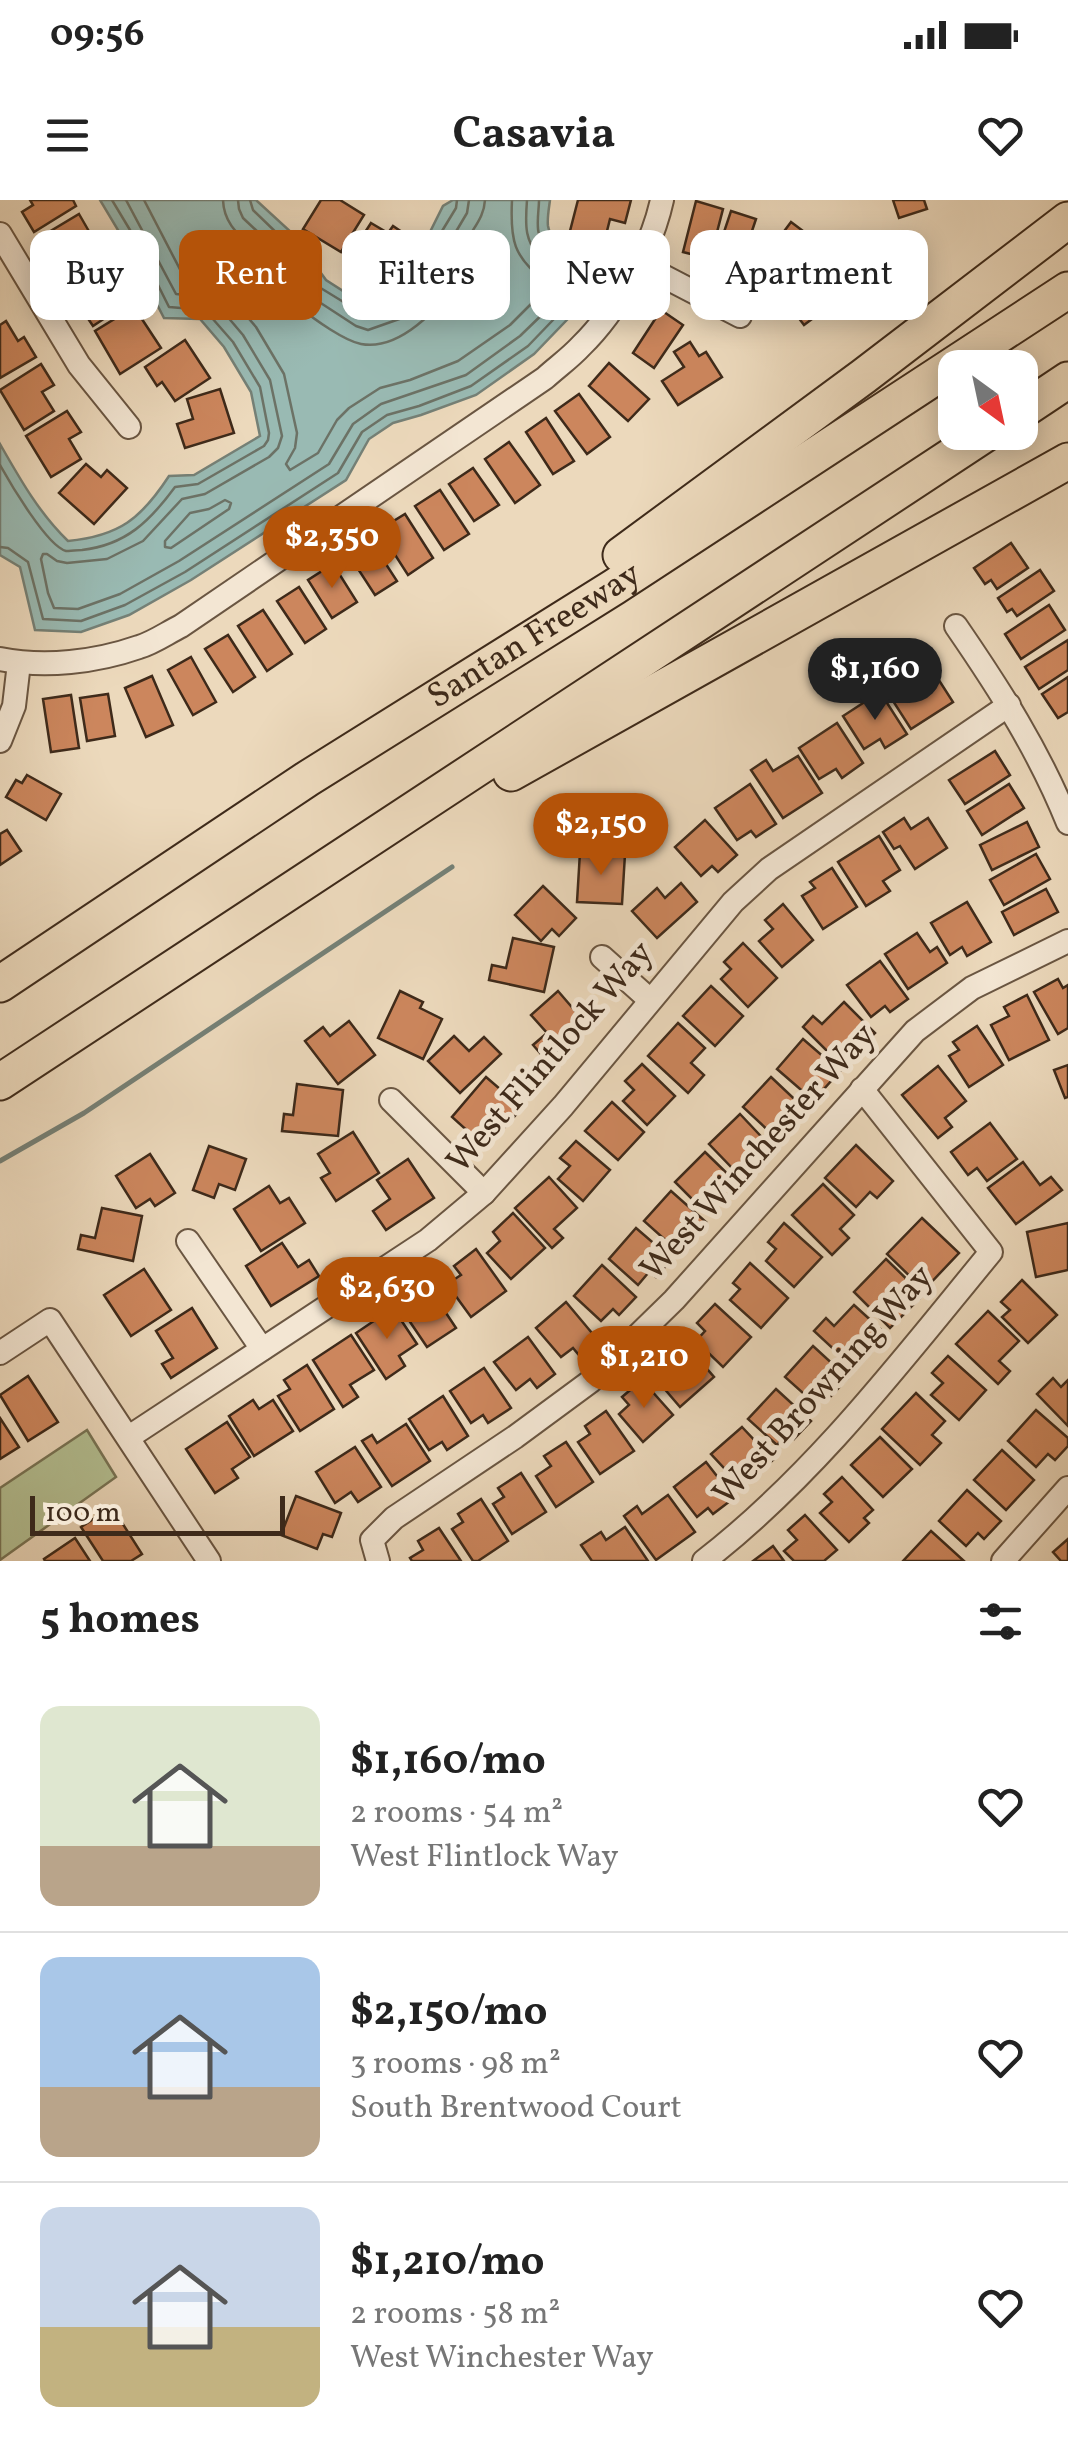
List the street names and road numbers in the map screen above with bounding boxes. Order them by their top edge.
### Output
street label: Santan Freeway [419,551,651,721]
street label: West Flintlock Way [437,931,666,1185]
street label: West Winchester Way [630,1014,888,1292]
street label: West Browning Way [703,1255,945,1517]

